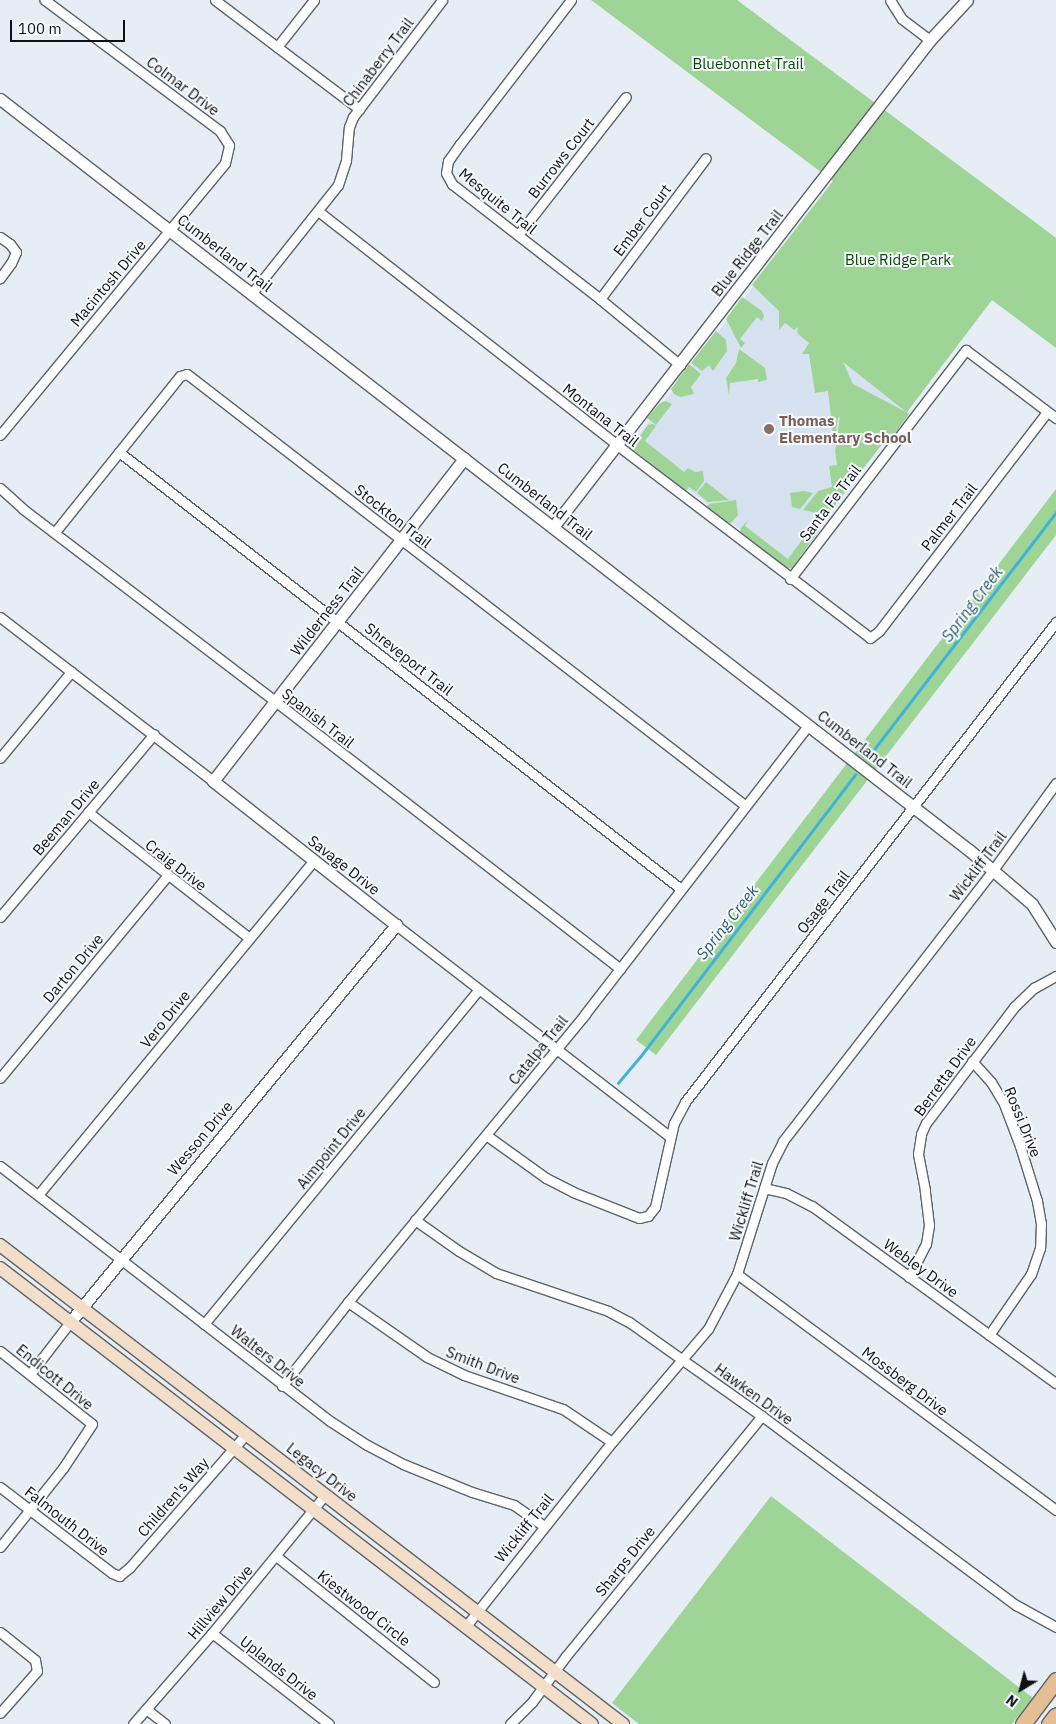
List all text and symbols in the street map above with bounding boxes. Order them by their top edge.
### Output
scale bar [12,10,128,42]
street label: Chinaberry Trail [339,14,417,110]
text: 100 m [18,19,62,38]
street label: Colmar Drive [143,53,223,119]
park label: Bluebonnet Trail [693,55,803,73]
street label: Burrows Court [524,114,598,202]
street label: Mesquite Trail [455,164,541,238]
street label: Ember Court [609,181,675,259]
street label: Blue Ridge Trail [708,206,786,300]
street label: Cumberland Trail [174,210,276,296]
street label: Macintosh Drive [66,236,150,330]
park label: Blue Ridge Park [845,251,951,269]
street label: Montana Trail [559,380,643,450]
place label: Thomas Elementary School [779,411,911,446]
marker: Thomas Elementary School [763,423,775,435]
street label: Cumberland Trail [494,458,596,544]
street label: Santa Fe Trail [795,461,865,545]
street label: Stockton Trail [351,480,435,552]
street label: Palmer Trail [917,480,981,554]
street label: Wilderness Trail [287,563,367,659]
water label: Spring Creek [937,563,1007,645]
street label: Shreveport Trail [361,619,457,699]
street label: Spanish Trail [278,684,358,752]
street label: Cumberland Trail [814,706,916,792]
street label: Beeman Drive [29,775,103,859]
street label: Wickliff Trail [946,828,1010,904]
street label: Savage Drive [304,831,384,899]
street label: Craig Drive [142,835,210,895]
street label: Osage Trail [793,867,853,937]
water label: Spring Creek [692,881,762,963]
street label: Darton Drive [39,930,107,1006]
street label: Vero Drive [136,986,194,1052]
street label: Catalpa Trail [505,1012,571,1088]
street label: Berretta Drive [910,1033,980,1119]
street label: Rossi Drive [1001,1084,1045,1160]
street label: Wesson Drive [164,1097,236,1179]
street label: Aimpoint Drive [293,1104,369,1192]
street label: Wickliff Trail [725,1159,767,1243]
street label: Webley Drive [880,1235,962,1301]
street label: Walters Drive [227,1321,309,1391]
street label: Endicott Drive [13,1340,97,1414]
street label: Smith Drive [444,1343,522,1387]
street label: Mossberg Drive [858,1343,952,1419]
street label: Hawken Drive [711,1359,797,1429]
street label: Legacy Drive [283,1439,361,1505]
street label: Children's Way [134,1454,212,1540]
street label: Falmouth Drive [21,1482,113,1560]
street label: Wickliff Trail [491,1490,557,1566]
street label: Sharps Drive [591,1522,659,1600]
street label: Hillview Drive [184,1561,256,1643]
street label: Kiestwood Circle [314,1566,414,1650]
street label: Uplands Drive [236,1632,322,1704]
north arrow [996,1664,1046,1714]
text: N [1003,1691,1021,1711]

